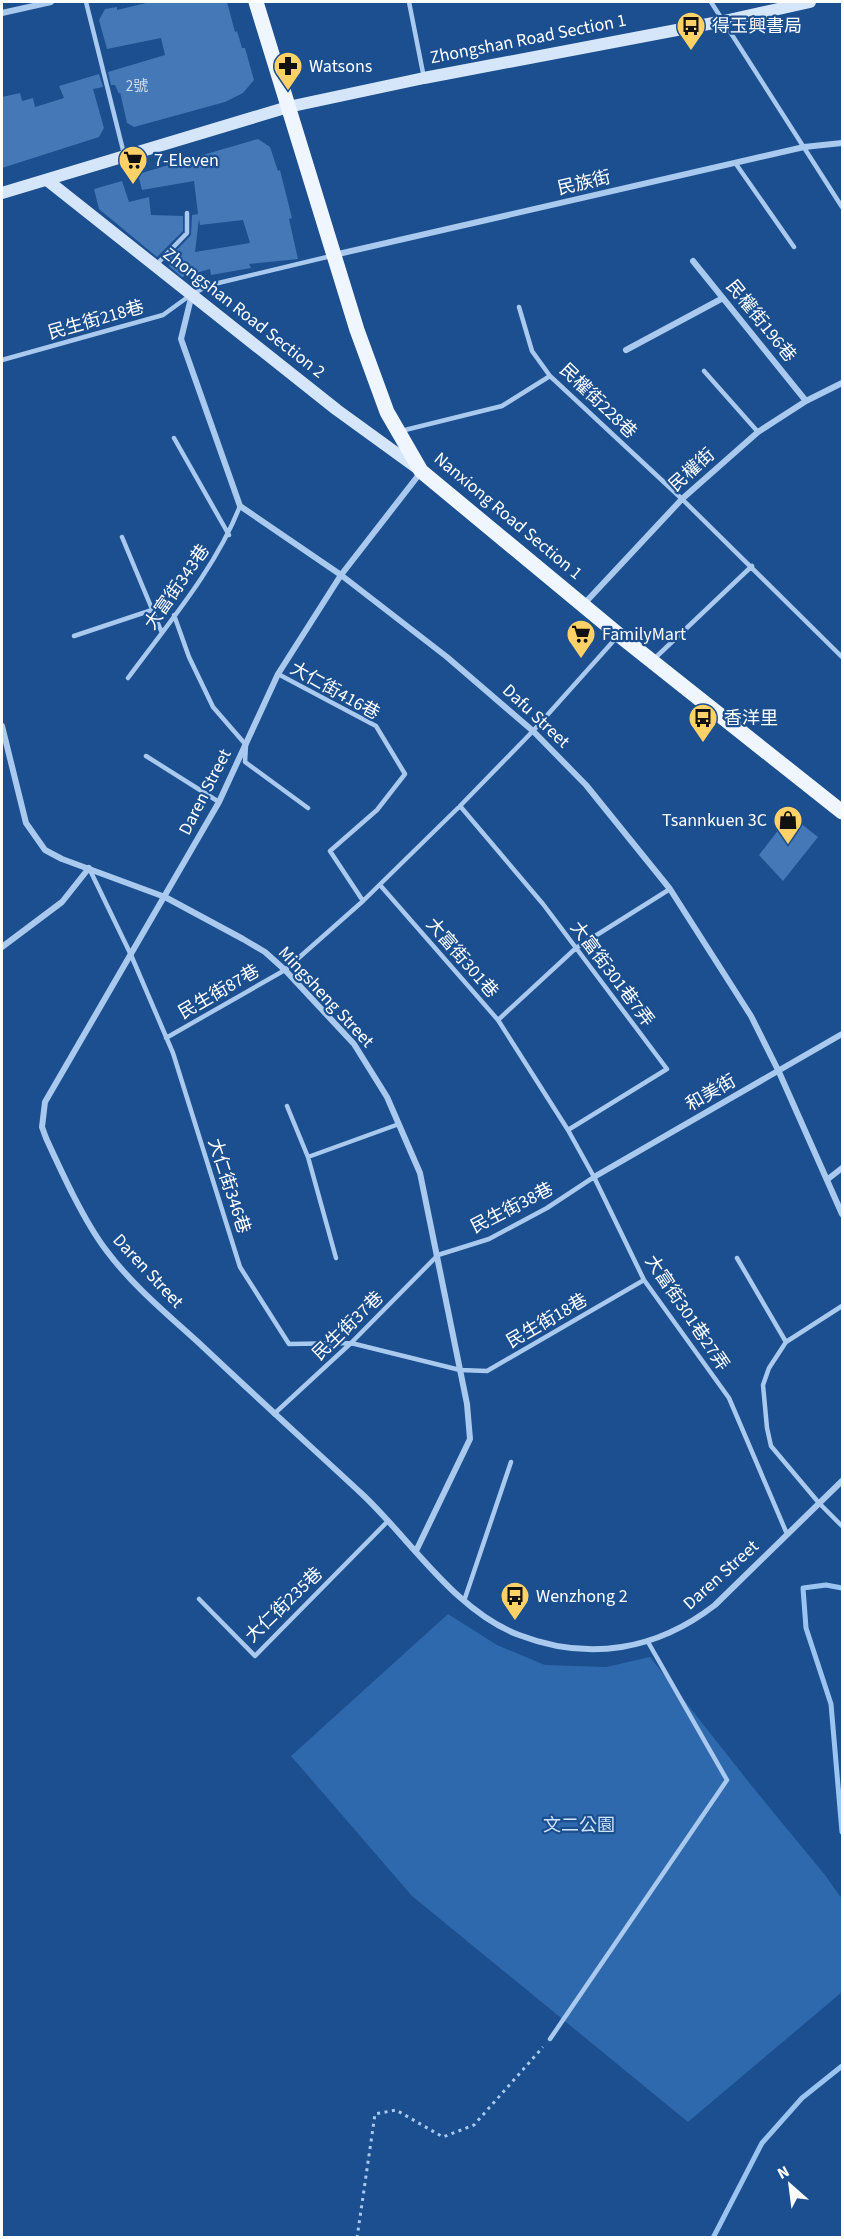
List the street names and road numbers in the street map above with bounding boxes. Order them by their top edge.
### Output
street label: Zhongshan Road Section 1 [428,8,628,70]
street label: 民族街 [555,165,613,201]
street label: Zhongshan Road Section 2 [158,242,330,384]
street label: 民權街196巷 [720,275,802,367]
street label: 民生街218巷 [45,294,147,346]
street label: 民權街228巷 [554,358,642,444]
street label: 民權街 [664,443,720,497]
street label: Nanxiong Road Section 1 [428,446,588,586]
street label: 大富街343巷 [138,539,216,635]
street label: 大仁街416巷 [286,656,384,726]
street label: Dafu Street [497,678,575,754]
street label: Daren Street [173,745,237,839]
street label: 大富街301巷 [420,913,504,1003]
street label: 大富街301巷7弄 [564,916,660,1032]
street label: Mingsheng Street [272,941,380,1053]
street label: 民生街87巷 [174,959,264,1025]
street label: 和美街 [681,1069,741,1117]
street label: 大仁街346巷 [202,1135,256,1237]
street label: 民生街38巷 [466,1176,558,1240]
street label: Daren Street [107,1228,189,1314]
street label: 大富街301巷27弄 [639,1250,735,1376]
street label: 民生街37巷 [307,1286,389,1366]
street label: 民生街18巷 [502,1288,592,1354]
street label: Daren Street [678,1534,764,1616]
street label: 大仁街235巷 [240,1562,328,1648]

